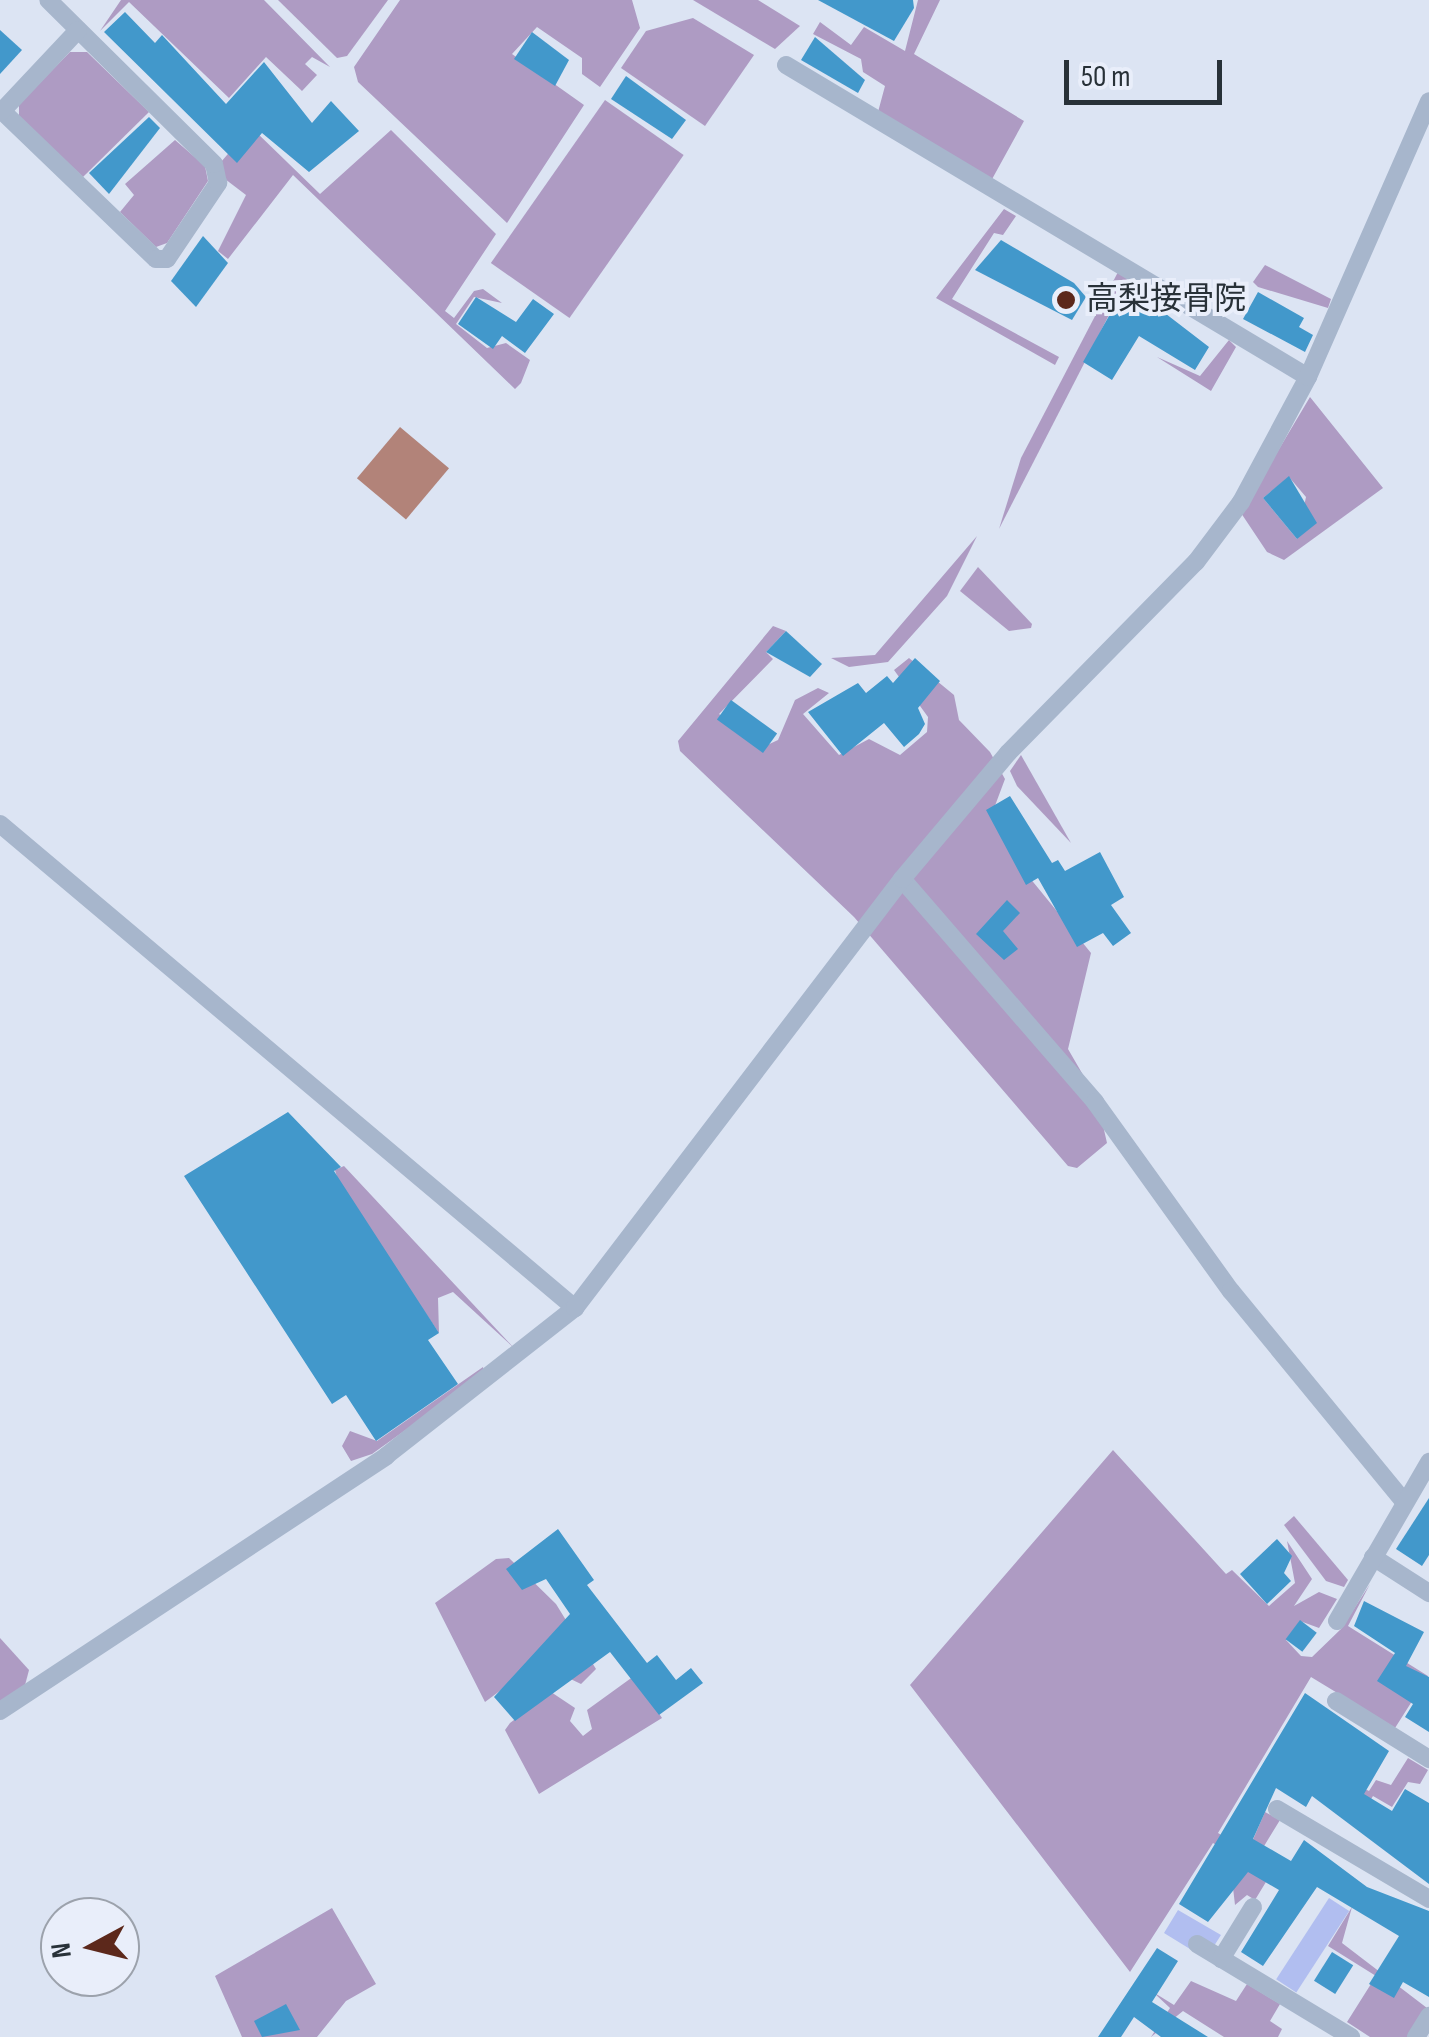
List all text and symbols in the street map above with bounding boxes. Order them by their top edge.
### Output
scale bar [1069,40,1226,102]
text: 50 m [1081,59,1130,95]
place label: 高梨接骨院 [1086,281,1246,319]
marker: 高梨接骨院 [1055,289,1077,311]
north arrow [40,1897,140,1997]
text: N [44,1941,79,1960]

